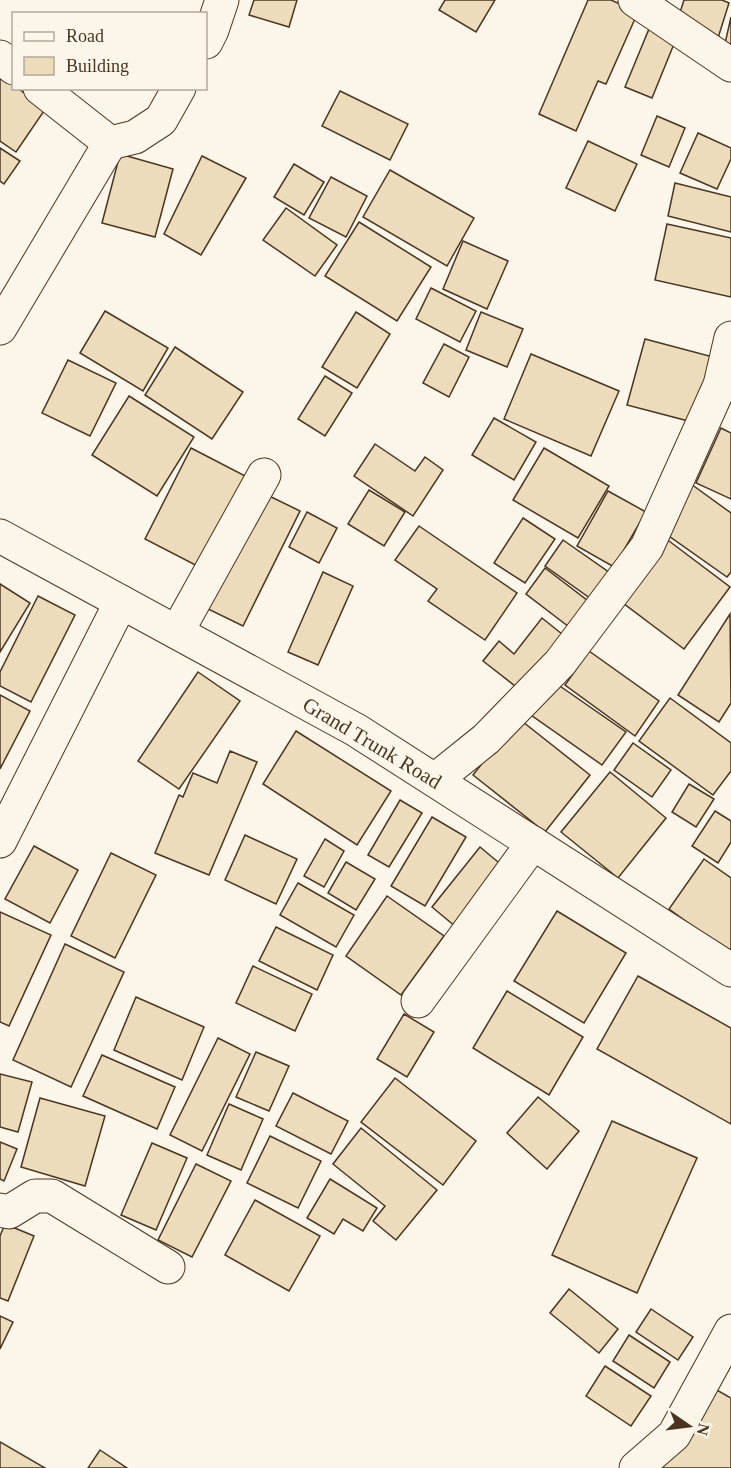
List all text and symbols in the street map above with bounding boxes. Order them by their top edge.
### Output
legend [12,12,207,90]
text: Road [66,26,104,46]
text: Building [66,56,129,76]
street label: Grand Trunk Road [298,692,446,794]
north arrow [659,1396,719,1456]
text: N [693,1422,713,1438]

